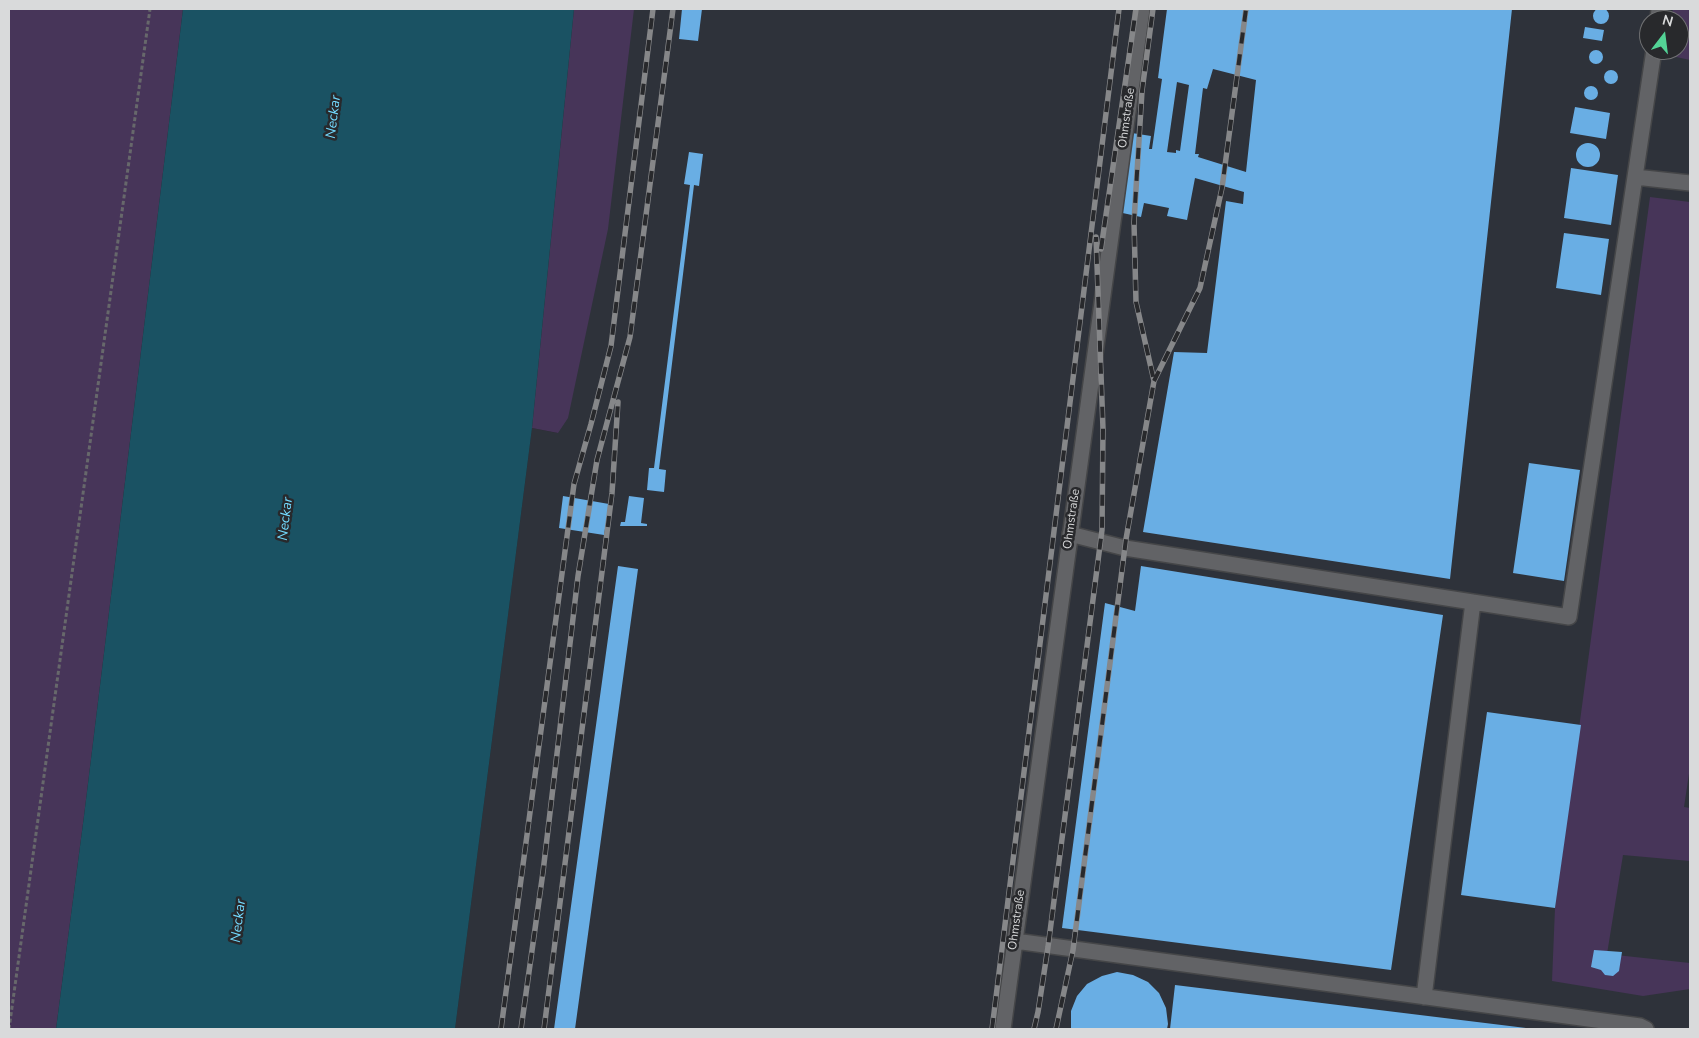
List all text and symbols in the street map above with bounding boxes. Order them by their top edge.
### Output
north arrow [1639,10,1689,60]
text: N [1660,10,1675,32]
street label: Ohmstraße [1116,87,1138,149]
water label: Neckar [323,94,345,140]
street label: Ohmstraße [1061,488,1083,550]
water label: Neckar [275,496,297,542]
street label: Ohmstraße [1006,889,1028,951]
water label: Neckar [228,898,250,944]

